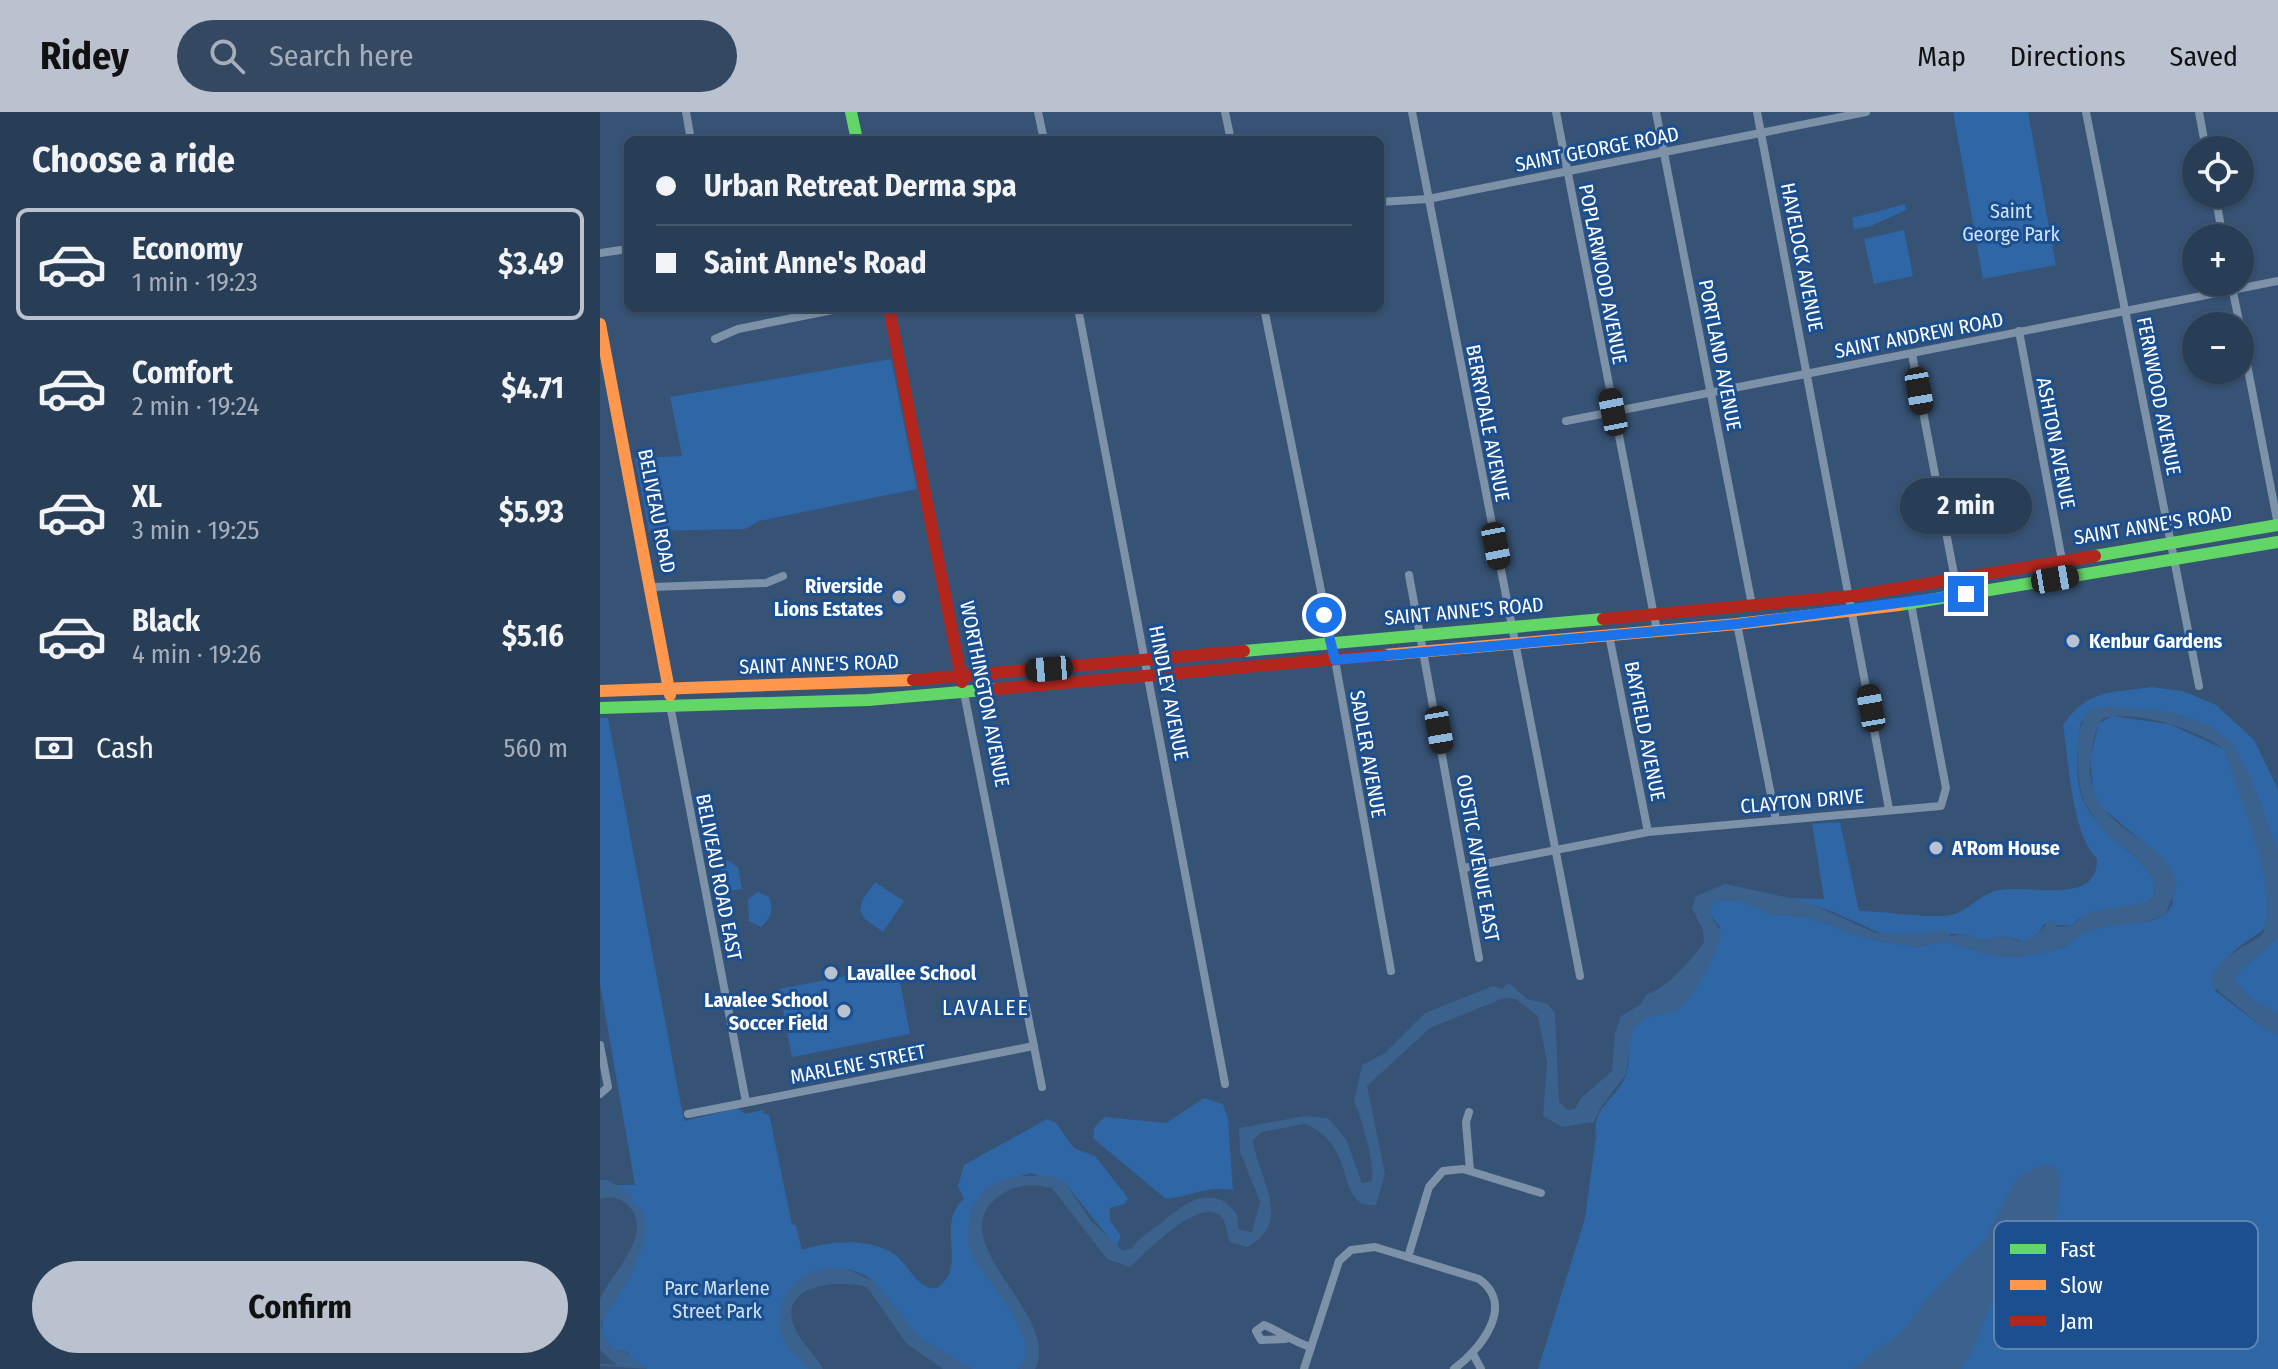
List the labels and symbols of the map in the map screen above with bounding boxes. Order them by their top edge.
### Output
street label: SAINT GEORGE ROAD [1513,121,1681,177]
street label: HAVELOCK AVENUE [1776,181,1828,333]
street label: POPLARWOOD AVENUE [1574,182,1632,366]
park label: Saint George Park [1962,199,2061,246]
street label: PORTLAND AVENUE [1694,277,1746,433]
street label: SAINT ANDREW ROAD [1833,307,2005,363]
street label: FERNWOOD AVENUE [2132,315,2186,477]
street label: BERRYDALE AVENUE [1461,342,1515,504]
car [1903,365,1935,417]
street label: ASHTON AVENUE [2031,375,2081,511]
car [1597,386,1629,438]
street label: BELIVEAU ROAD [633,447,681,575]
callout: 2 min [1900,478,2032,534]
street label: SAINT ANNE'S ROAD [2072,501,2234,549]
car [1480,520,1512,572]
car [2029,563,2081,595]
place label: Riverside Lions Estates [774,574,883,621]
route end [1948,576,1984,612]
marker: Riverside Lions Estates [890,588,908,606]
street label: SAINT ANNE'S ROAD [1383,592,1545,630]
route start [1306,597,1342,633]
street label: WORTHINGTON AVENUE [955,599,1015,789]
street label: HINDLEY AVENUE [1144,623,1194,763]
place label: Kenbur Gardens [2089,629,2223,653]
marker: Kenbur Gardens [2064,632,2082,650]
street label: SAINT ANNE'S ROAD [739,649,899,679]
car [1024,655,1074,683]
street label: BAYFIELD AVENUE [1620,659,1670,803]
car [1855,682,1887,734]
street label: SADLER AVENUE [1345,688,1391,820]
car [1423,704,1455,756]
street label: OUSTIC AVENUE EAST [1451,772,1505,944]
street label: CLAYTON DRIVE [1739,784,1865,818]
street label: BELIVEAU ROAD EAST [691,792,747,963]
place label: A'Rom House [1951,836,2060,860]
marker: A'Rom House [1927,839,1945,857]
place label: Lavallee School [847,961,977,985]
marker: Lavallee School [822,964,840,982]
place label: Lavalee School Soccer Field [704,988,829,1035]
district label: LAVALEE [942,994,1030,1021]
marker: Lavalee School Soccer Field [835,1002,853,1020]
street label: MARLENE STREET [788,1039,929,1089]
legend [1994,1221,2258,1349]
text: Fast [2060,1236,2096,1263]
text: Slow [2060,1272,2103,1299]
park label: Parc Marlene Street Park [664,1276,770,1323]
text: Jam [2060,1308,2094,1335]

